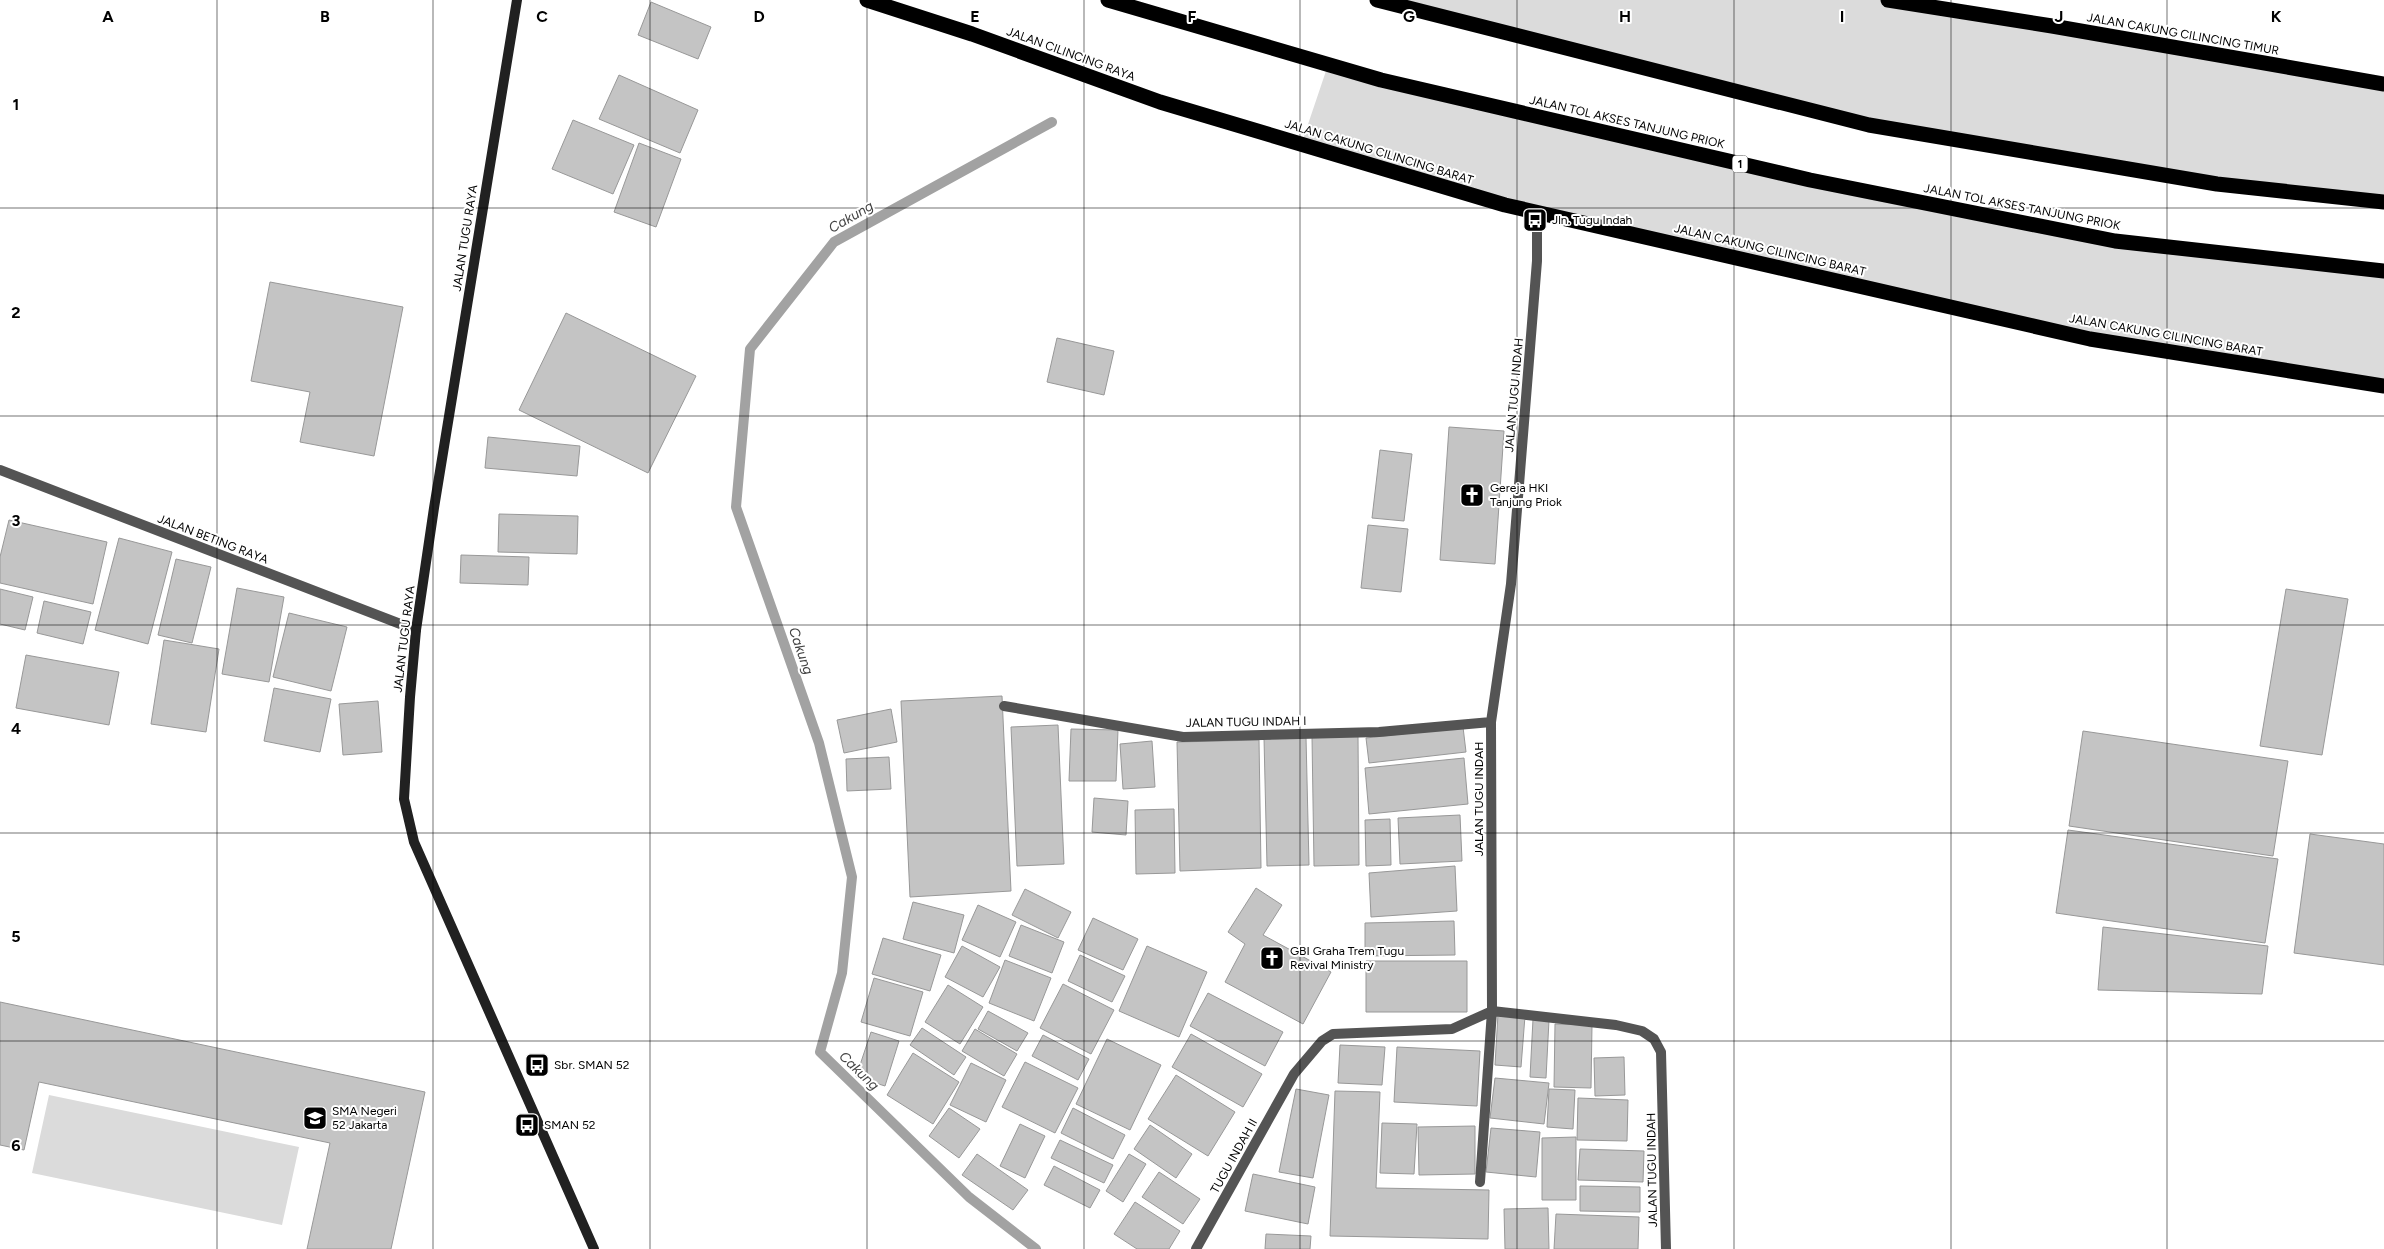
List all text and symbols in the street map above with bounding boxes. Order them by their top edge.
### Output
text: A [102,7,114,26]
text: B [320,7,330,26]
text: C [536,7,548,26]
text: D [753,7,765,26]
text: E [970,7,980,26]
text: F [1188,7,1197,26]
text: G [1403,7,1415,26]
text: H [1619,7,1631,26]
text: I [1840,7,1844,26]
text: J [2055,7,2063,26]
street label: JALAN CAKUNG CILINCING TIMUR [2086,10,2280,58]
street label: JALAN CILINCING RAYA [1005,24,1137,84]
street label: JALAN TOL AKSES TANJUNG PRIOK [1528,93,1727,151]
text: 1 [13,95,19,114]
street label: JALAN CAKUNG CILINCING BARAT [1283,117,1475,188]
road number: 1 [1732,156,1748,172]
street label: JALAN TOL AKSES TANJUNG PRIOK [1923,181,2122,233]
street label: JALAN TUGU RAYA [450,184,480,292]
water label: Cakung [826,197,876,237]
bus stop icon: Jln. Tugu Indah [1522,207,1548,233]
place label: Jln. Tugu Indah [1552,213,1633,227]
street label: JALAN CAKUNG CILINCING BARAT [1673,221,1868,279]
text: 2 [11,303,21,322]
street label: JALAN CAKUNG CILINCING BARAT [2068,311,2264,359]
street label: JALAN TUGU INDAH [1502,337,1526,453]
place label: Gereja HKI Tanjung Priok [1490,481,1562,509]
church icon: Gereja HKI Tanjung Priok [1459,482,1485,508]
text: 3 [12,511,21,530]
street label: JALAN BETING RAYA [156,511,270,567]
street label: JALAN TUGU RAYA [391,585,417,693]
water label: Cakung [785,625,817,677]
street label: JALAN TUGU INDAH I [1186,714,1306,730]
text: 4 [11,719,21,738]
street label: JALAN TUGU INDAH [1472,742,1486,856]
text: 5 [11,927,21,946]
place label: GBI Graha Trem Tugu Revival Ministry [1290,944,1404,972]
church icon: GBI Graha Trem Tugu Revival Ministry [1259,945,1285,971]
water label: Cakung [835,1048,883,1094]
bus stop icon: Sbr. SMAN 52 [524,1052,550,1078]
place label: Sbr. SMAN 52 [554,1058,629,1072]
place label: SMA Negeri 52 Jakarta [332,1104,397,1132]
school or university icon: SMA Negeri 52 Jakarta [302,1105,328,1131]
bus stop icon: SMAN 52 [514,1112,540,1138]
street label: JALAN TUGU INDAH [1644,1113,1660,1227]
street label: TUGU INDAH II [1208,1116,1260,1196]
place label: SMAN 52 [544,1118,596,1132]
text: 6 [11,1136,21,1155]

